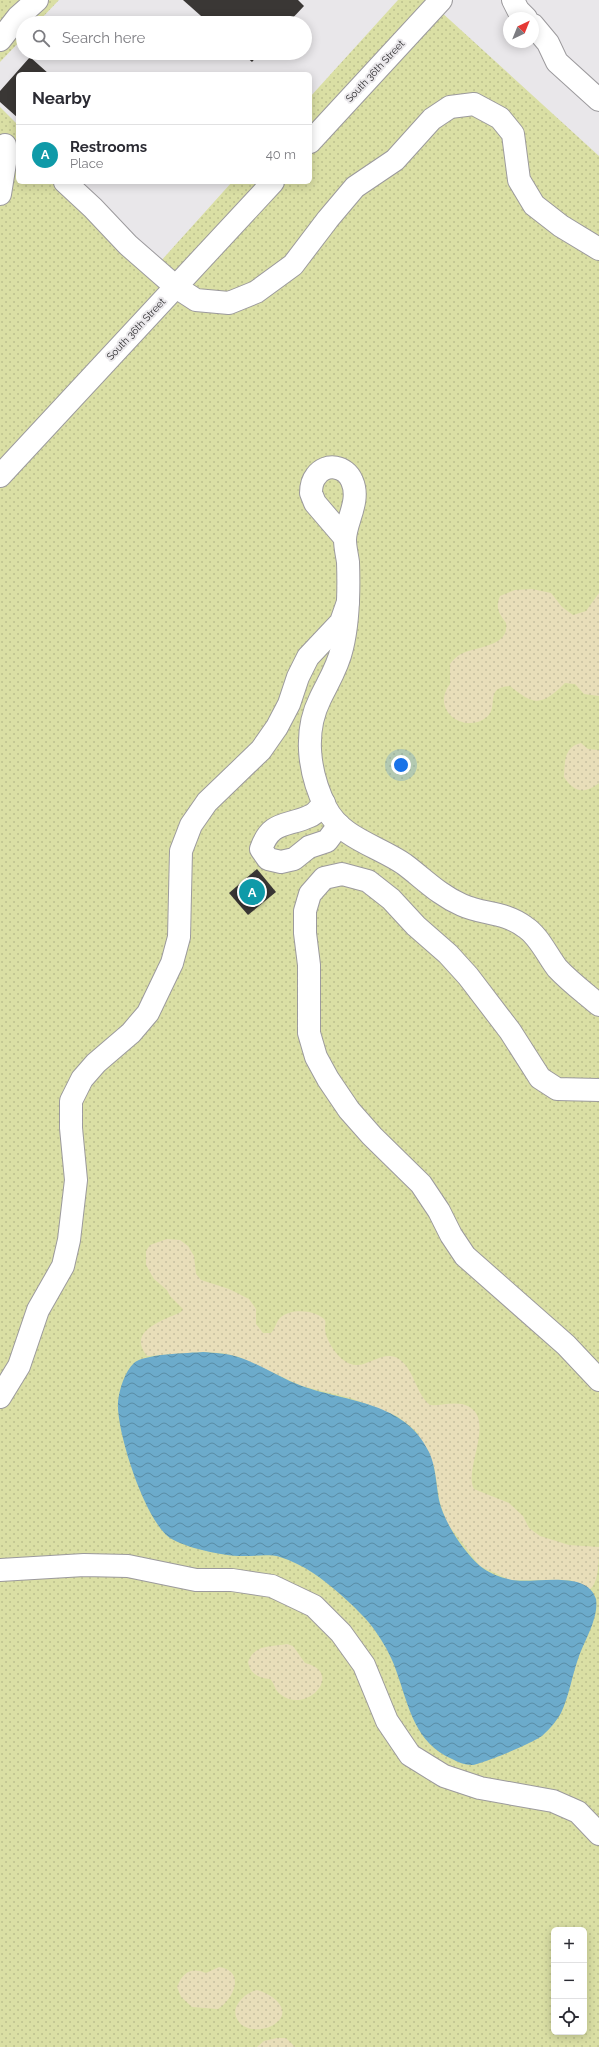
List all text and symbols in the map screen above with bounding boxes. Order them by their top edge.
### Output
north arrow [503,12,539,48]
search box [16,16,312,60]
icon: search [30,27,52,49]
text: Search here [62,29,145,47]
street label: South 36th Street [344,37,407,104]
text: Nearby [32,88,91,108]
text: Restrooms [70,138,147,156]
text: A [41,147,49,162]
text: 40 m [266,147,296,162]
text: Place [70,156,103,171]
street label: South 36th Street [105,295,168,362]
your location [391,755,411,775]
pin: A [239,877,265,907]
map controls [551,1927,587,2035]
button: + [551,1927,587,1963]
button: − [551,1963,587,1999]
button: locate [551,1999,587,2035]

